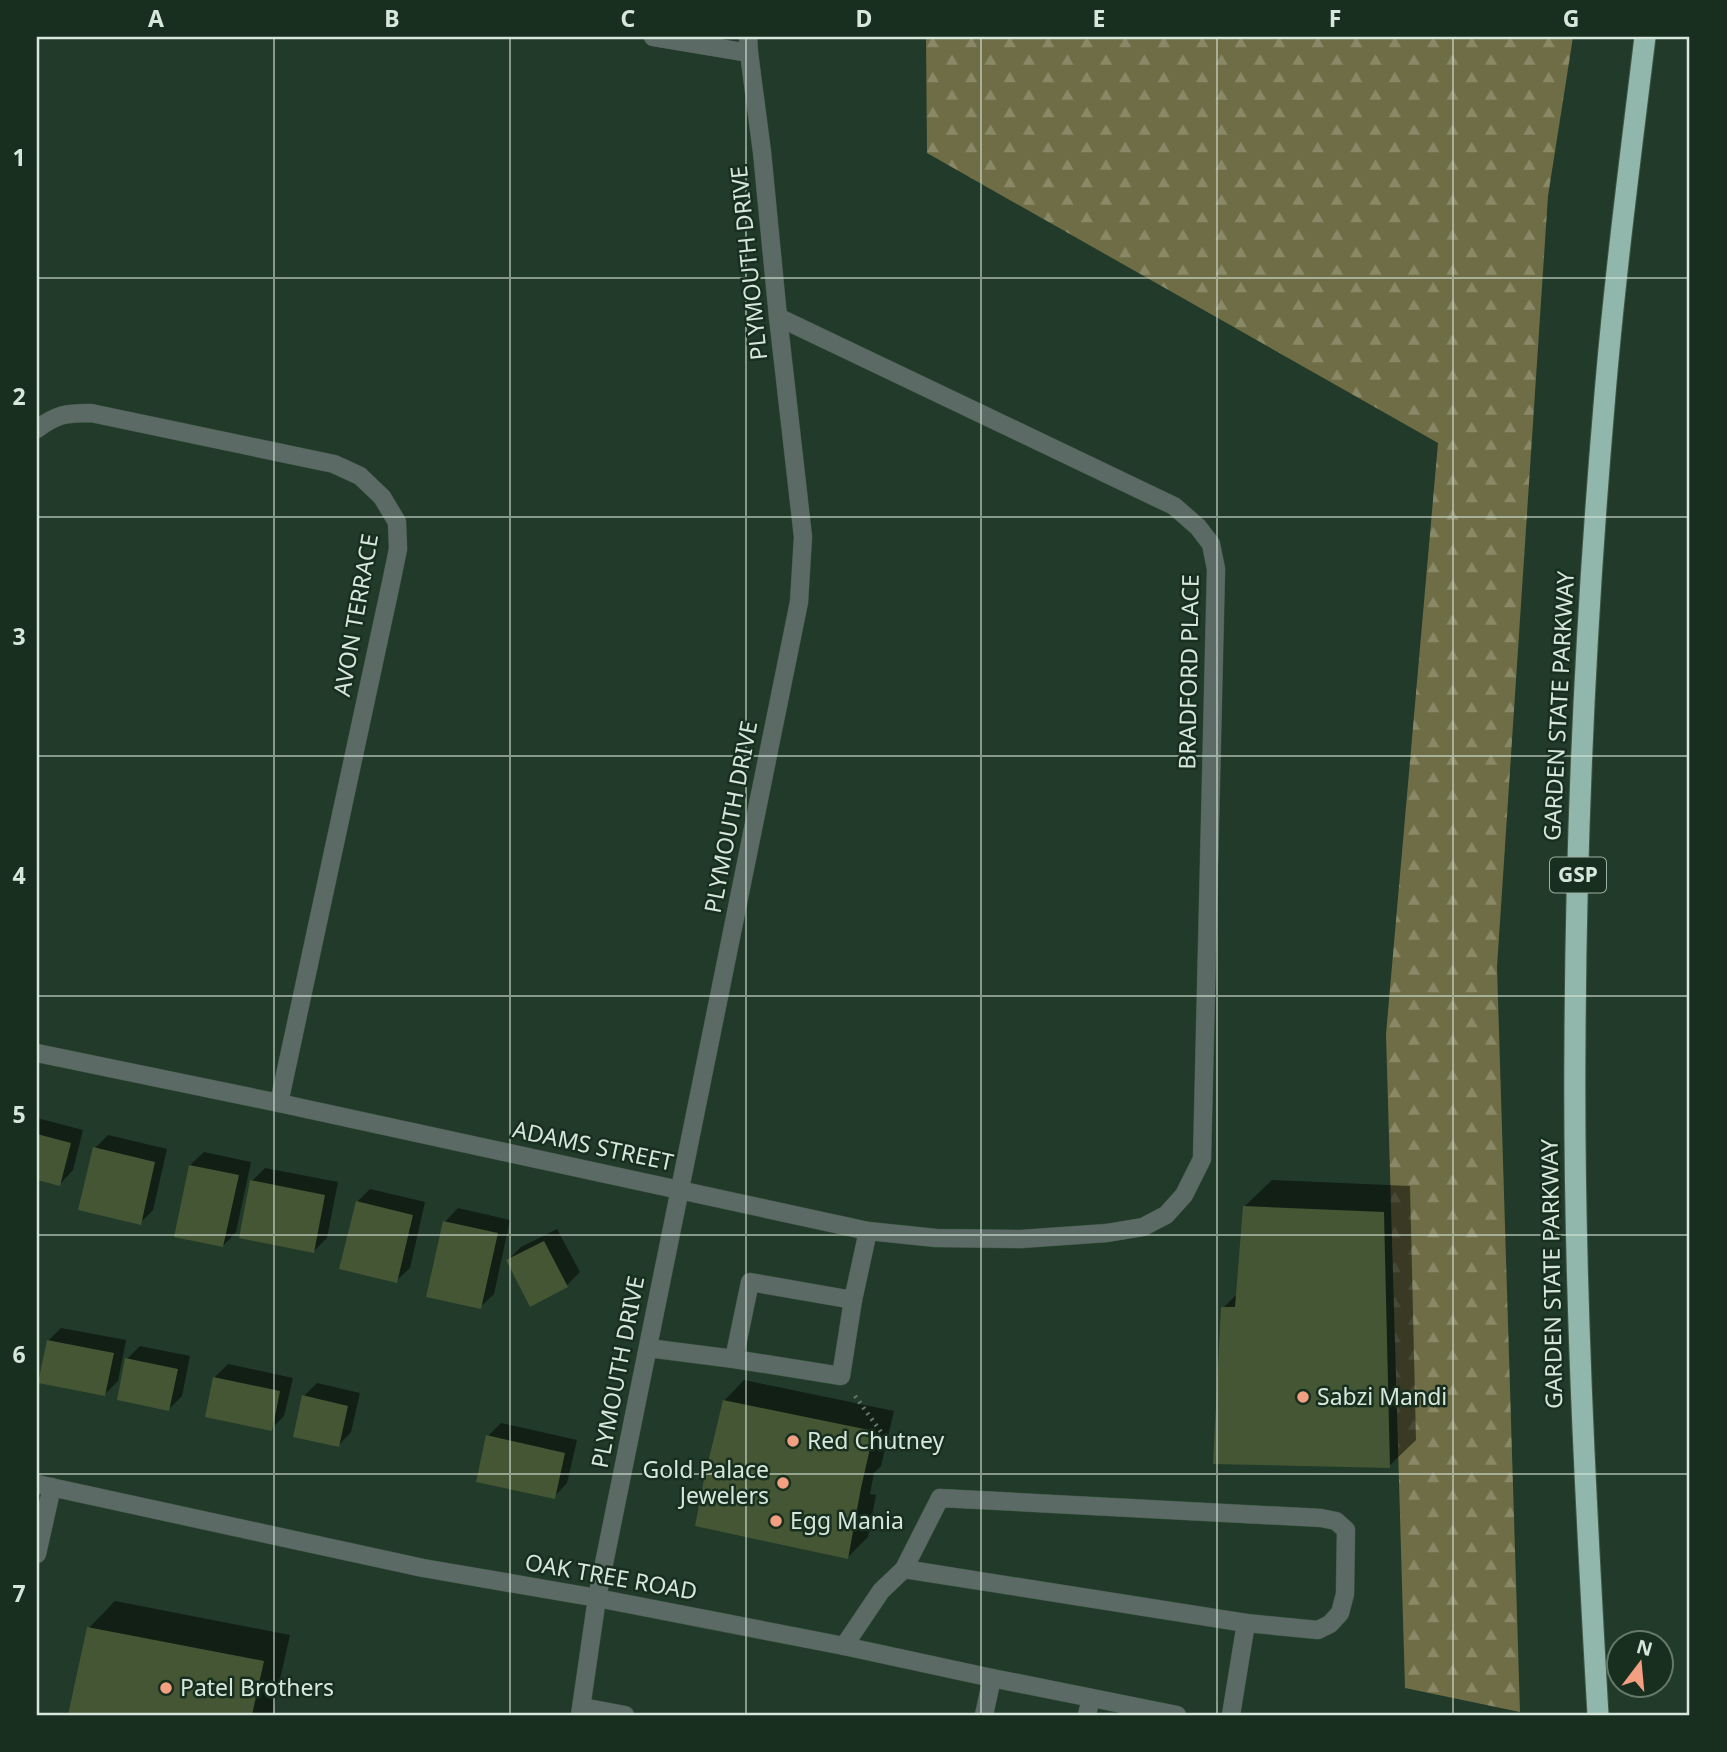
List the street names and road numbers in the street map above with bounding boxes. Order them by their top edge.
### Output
street label: PLYMOUTH DRIVE [722,164,774,362]
street label: AVON TERRACE [325,531,385,699]
street label: GARDEN STATE PARKWAY [1535,569,1581,842]
street label: BRADFORD PLACE [1170,574,1206,770]
street label: PLYMOUTH DRIVE [696,718,764,916]
road number: GSP [1550,858,1606,892]
street label: ADAMS STREET [510,1112,677,1178]
street label: GARDEN STATE PARKWAY [1533,1138,1569,1409]
street label: PLYMOUTH DRIVE [583,1273,651,1471]
street label: OAK TREE ROAD [523,1545,700,1607]

